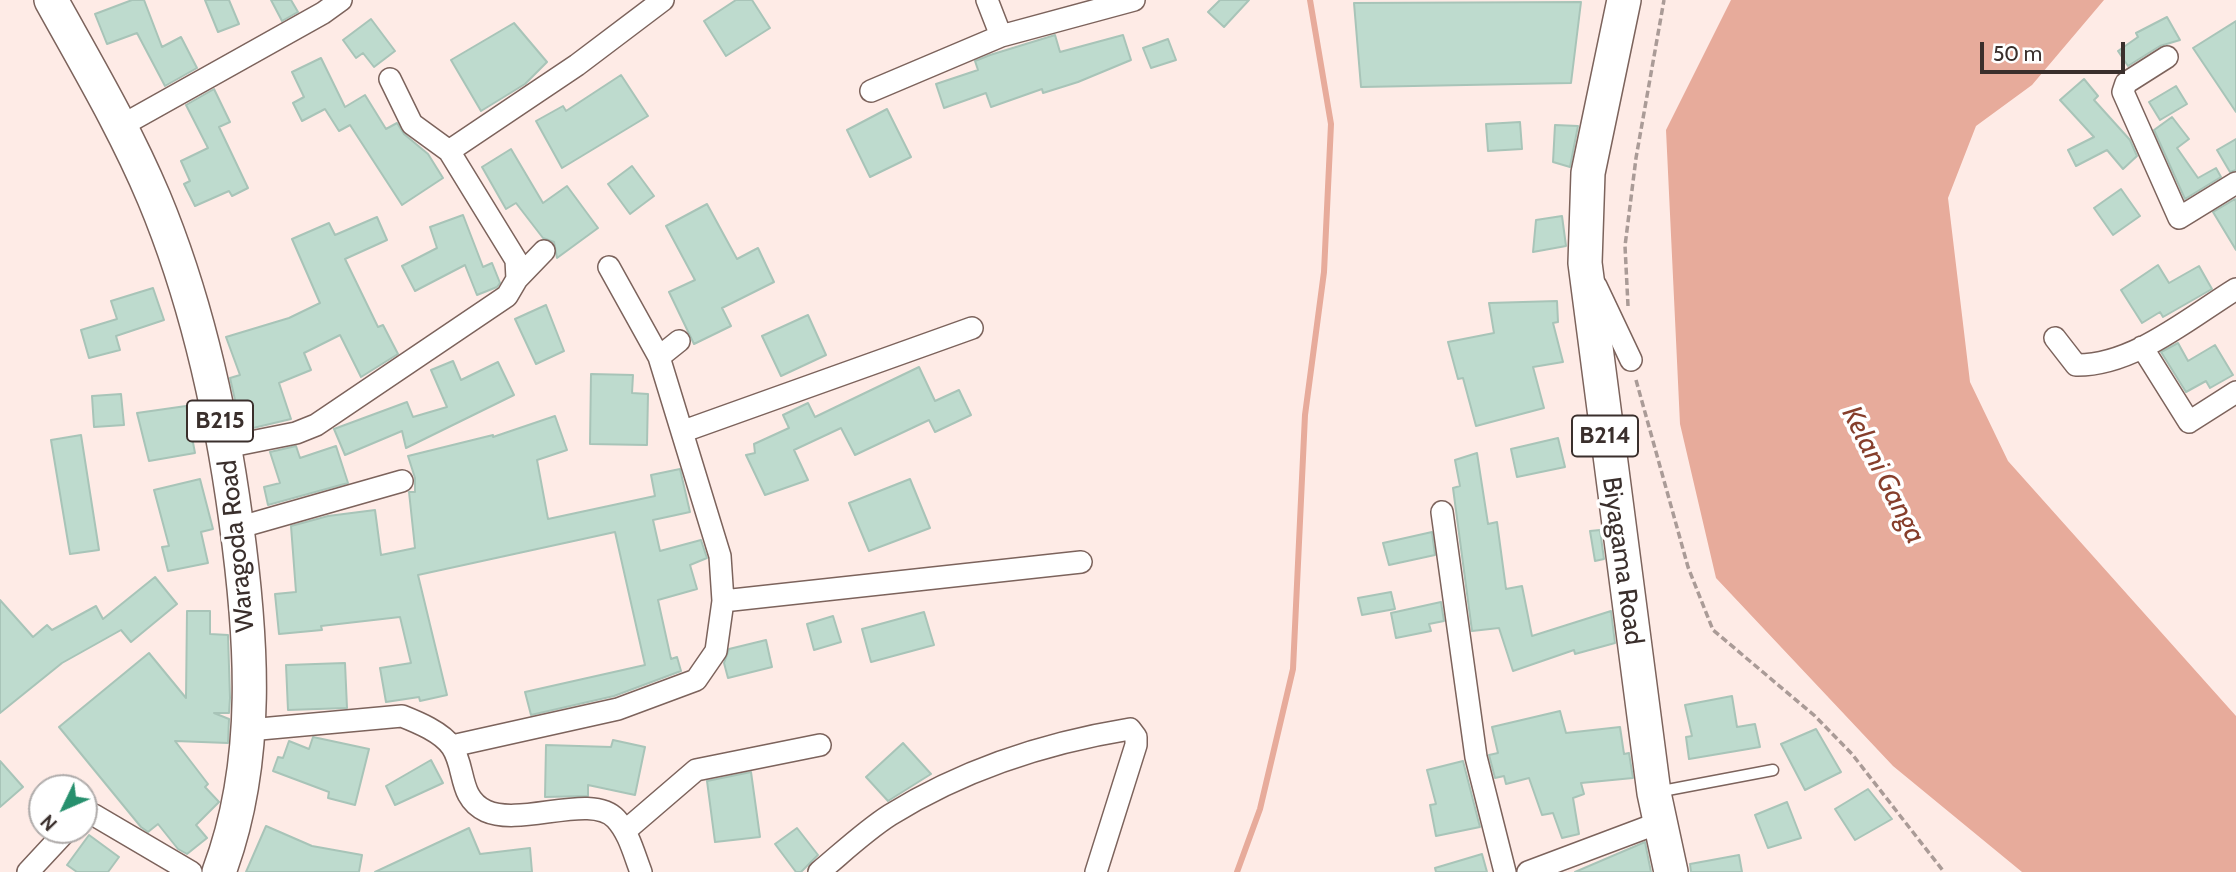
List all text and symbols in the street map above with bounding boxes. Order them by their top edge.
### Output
scale bar [1984,28,2129,72]
text: 50 m [1993,41,2042,66]
road number: B215 [187,400,253,442]
water label: Kelani Ganga [1834,401,1932,549]
road number: B214 [1572,416,1638,456]
street label: Waragoda Road [212,458,262,634]
street label: Biyagama Road [1595,475,1649,647]
north arrow [28,774,98,844]
text: N [36,810,62,835]

